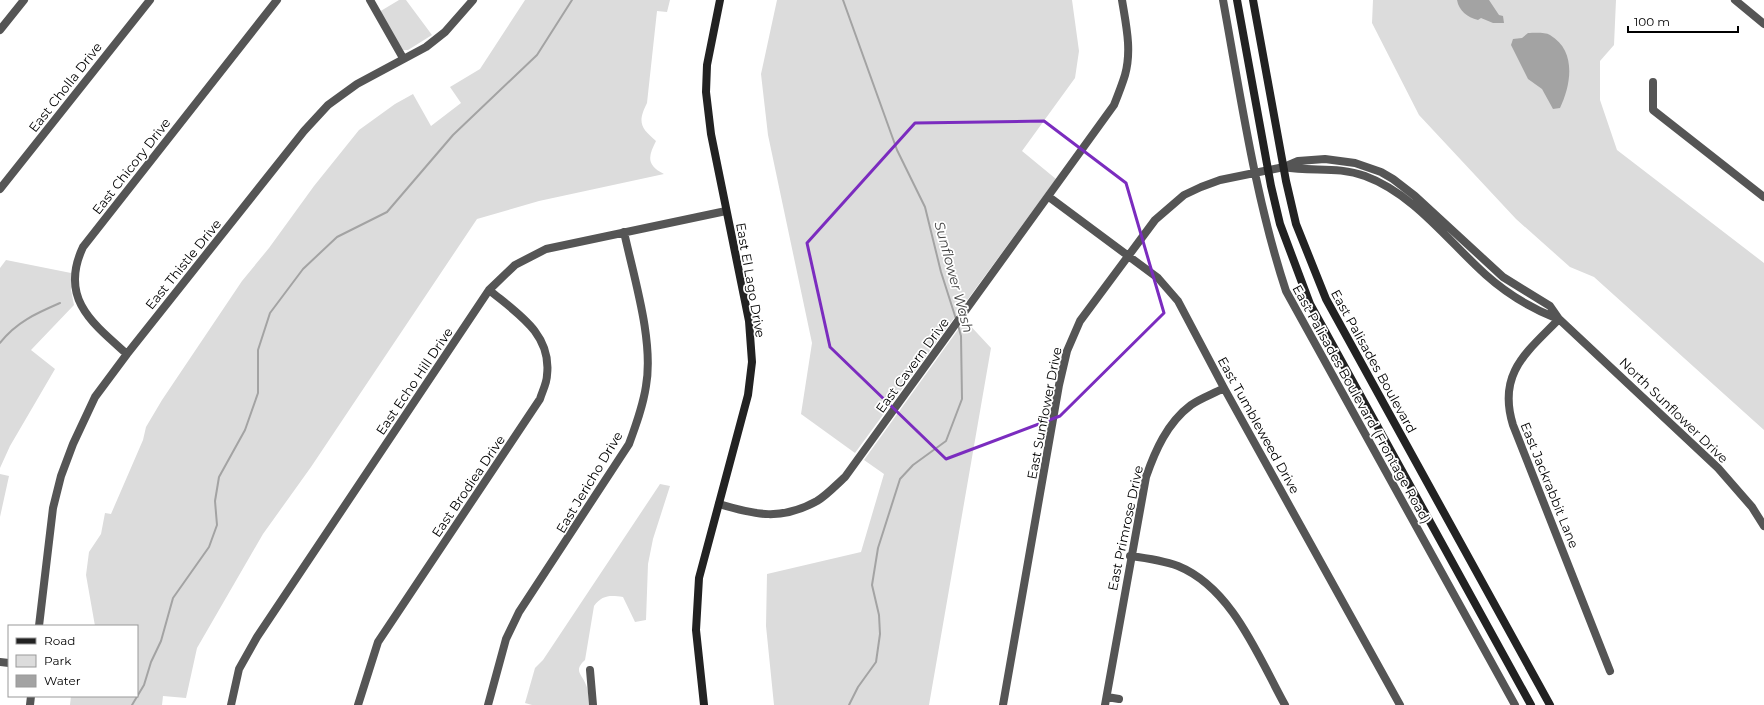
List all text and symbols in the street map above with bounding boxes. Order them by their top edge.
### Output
scale bar [1628,8,1738,34]
text: 100 m [1634,14,1670,29]
street label: East Cholla Drive [25,39,105,135]
street label: East Chicory Drive [88,115,174,217]
street label: East Thistle Drive [142,216,224,312]
water label: Sunflower Wash [930,219,978,335]
street label: East El Lago Drive [733,221,769,339]
street label: East Palisades Boulevard (Frontage Road) [1289,282,1435,526]
street label: East Palisades Boulevard [1328,286,1420,436]
street label: East Cavern Drive [872,314,952,416]
street label: East Echo Hill Drive [372,324,456,438]
street label: East Sunflower Drive [1023,345,1065,481]
street label: East Tumbleweed Drive [1215,354,1303,496]
street label: North Sunflower Drive [1616,354,1732,466]
street label: East Jackrabbit Lane [1517,420,1583,550]
street label: East Jericho Drive [552,428,626,536]
street label: East Brodiea Drive [428,432,508,540]
street label: East Primrose Drive [1104,464,1146,592]
legend [8,625,138,697]
text: Road [44,633,75,648]
text: Park [44,653,72,668]
text: Water [44,673,81,688]

